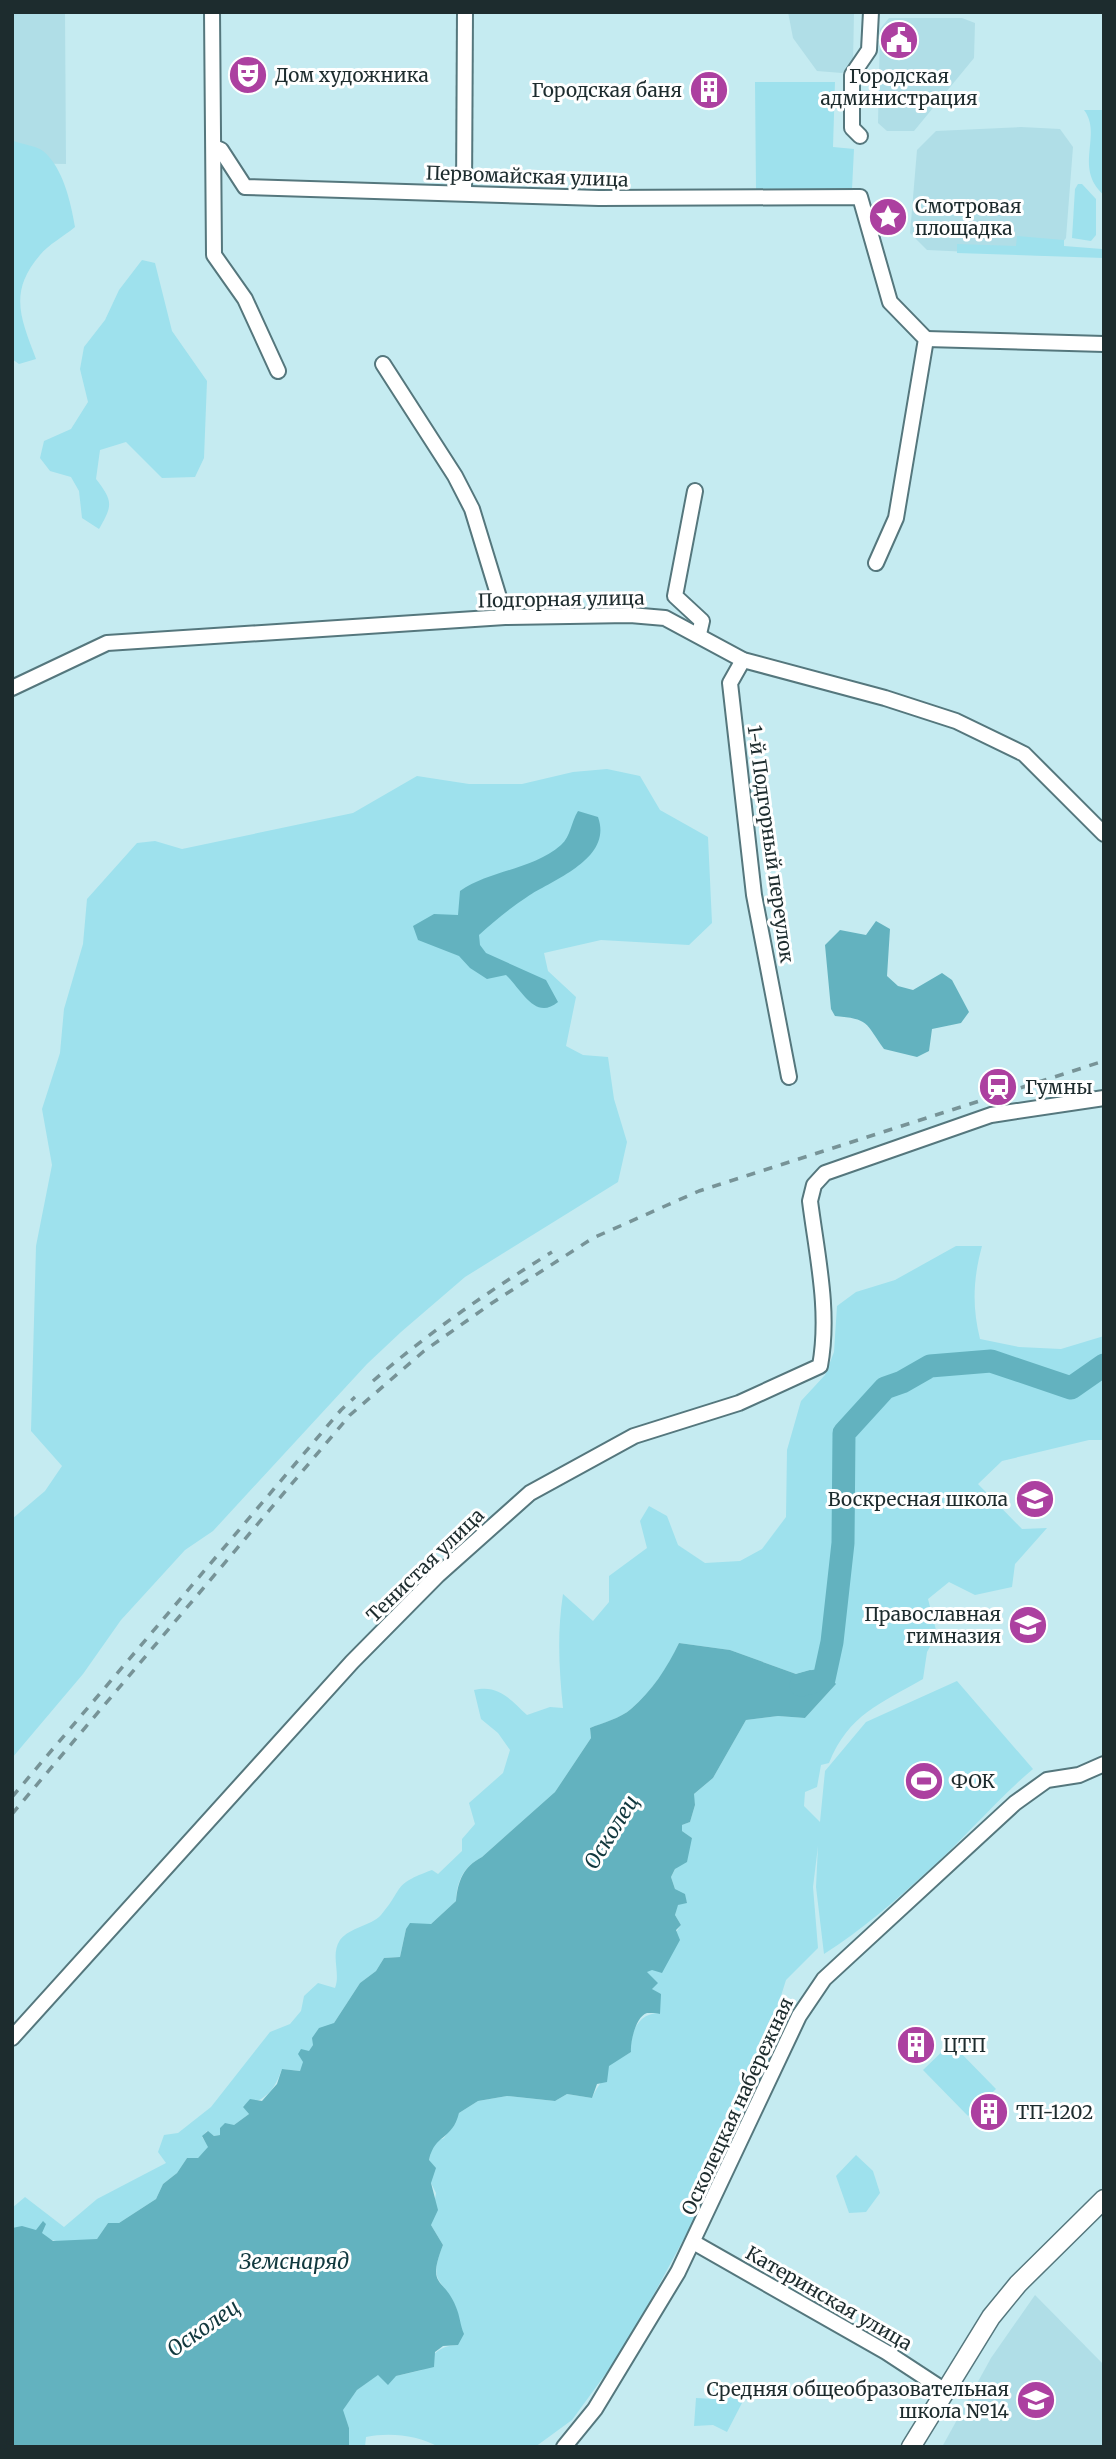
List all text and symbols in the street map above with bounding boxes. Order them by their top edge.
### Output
public building icon: Городская администрация [878,19,920,61]
theatre icon: Дом художника [227,54,269,96]
place label: Дом художника [275,63,429,87]
place label: Городская администрация [820,64,978,110]
building icon: Городская баня [688,69,730,111]
place label: Городская баня [532,78,682,102]
street label: Первомайская улица [425,160,629,192]
place label: Смотровая площадка [915,194,1022,240]
place icon: Смотровая площадка [867,196,909,238]
street label: Подгорная улица [477,586,645,612]
street label: 1-й Подгорный переулок [742,724,800,964]
station icon: Гумны [977,1066,1019,1108]
place label: Гумны [1025,1075,1093,1099]
school or university icon: Воскресная школа [1014,1478,1056,1520]
place label: Воскресная школа [828,1487,1008,1511]
street label: Тенистая улица [361,1503,489,1627]
place label: Православная гимназия [864,1602,1001,1648]
school or university icon: Православная гимназия [1007,1604,1049,1646]
sports icon: ФОК [903,1760,945,1802]
place label: ФОК [951,1769,995,1793]
water label: Осколец [578,1790,644,1874]
street label: Осколецкая набережная [676,1993,798,2219]
building icon: ЦТП [895,2024,937,2066]
place label: ЦТП [943,2033,986,2057]
building icon: ТП-1202 [968,2091,1010,2133]
place label: ТП-1202 [1016,2100,1093,2124]
street label: Катеринская улица [741,2241,917,2355]
water label: Земснаряд [239,2248,349,2275]
water label: Осколец [162,2293,244,2363]
place label: Средняя общеобразовательная школа №14 [707,2377,1009,2423]
school or university icon: Средняя общеобразовательная школа №14 [1015,2379,1057,2421]

